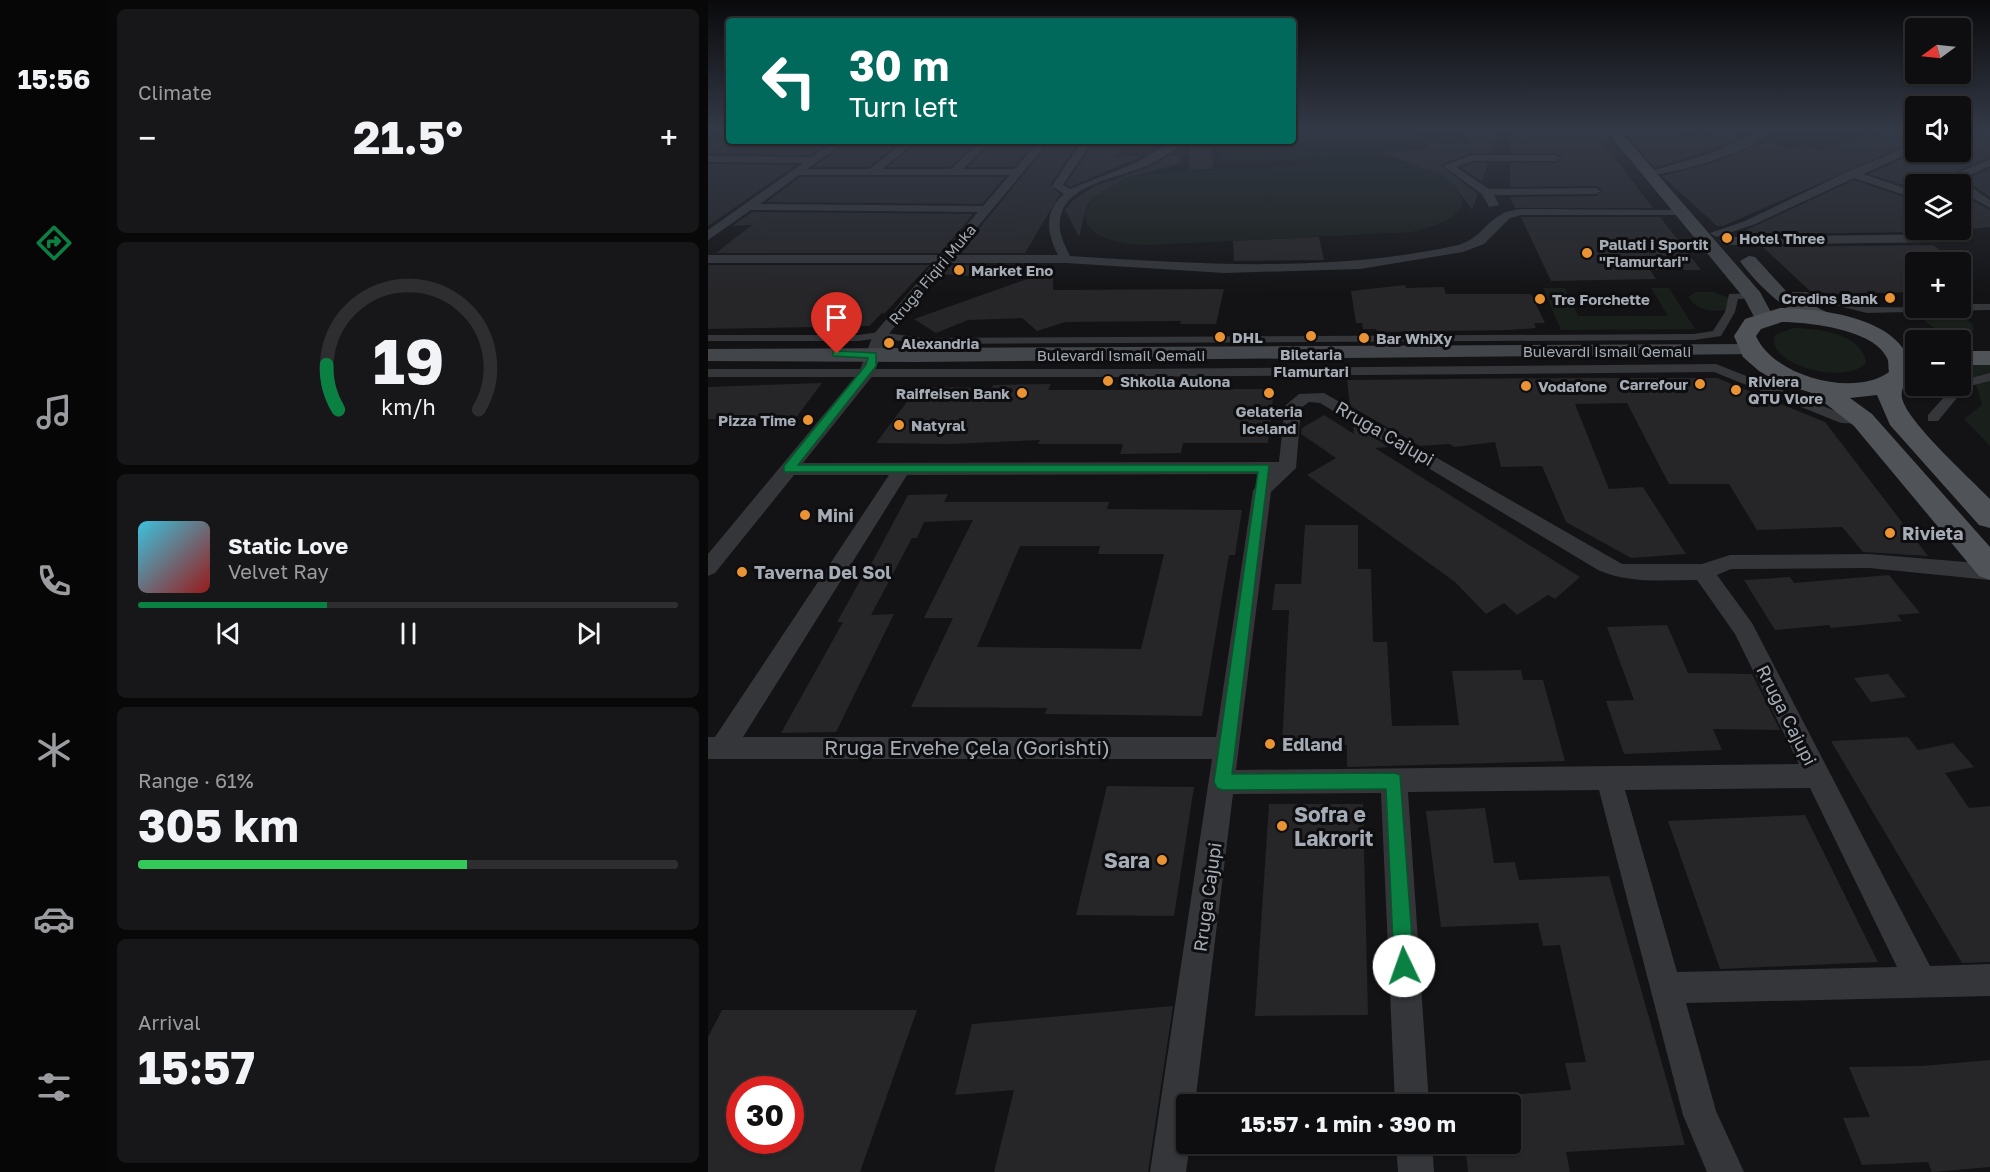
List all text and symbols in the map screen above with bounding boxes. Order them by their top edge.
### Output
north arrow [1905,18,1971,84]
map controls [1905,18,1971,396]
text: 30 m [849,40,949,90]
icon: left [750,42,828,120]
text: 15:56 [18,63,90,95]
text: Climate [138,80,212,104]
text: Turn left [849,91,958,123]
button: sound [1905,96,1971,162]
text: 21.5° [353,110,463,164]
text: − [138,118,156,157]
text: + [660,118,678,157]
button: layers [1905,174,1971,240]
street label: Rruga Fiqiri Muka [885,220,979,328]
icon: directions [33,222,75,264]
place label: Hotel Three [1739,229,1825,247]
marker: Hotel Three [1720,231,1734,245]
place label: Pallati i Sportit "Flamurtari" [1599,235,1709,270]
marker: Pallati i Sportit "Flamurtari" [1580,246,1594,260]
button: + [1905,252,1971,318]
place label: Market Eno [971,261,1053,279]
marker: Market Eno [952,263,966,277]
place label: Credins Bank [1781,289,1878,307]
place label: Tre Forchette [1552,290,1650,308]
marker: Credins Bank [1883,291,1897,305]
pin [811,292,862,354]
marker: Tre Forchette [1533,292,1547,306]
icon: arrive [820,301,853,334]
text: 19 [372,324,444,399]
place label: DHL [1232,328,1263,346]
marker: Biletaria Flamurtari [1304,329,1318,343]
place label: Bar WhiXy [1376,329,1452,347]
marker: DHL [1213,330,1227,344]
button: − [1905,330,1971,396]
marker: Bar WhiXy [1357,331,1371,345]
place label: Alexandria [901,334,980,352]
marker: Alexandria [882,336,896,350]
street label: Bulevardi Ismail Qemali [1523,342,1691,360]
place label: Biletaria Flamurtari [1273,345,1349,380]
street label: Bulevardi Ismail Qemali [1037,346,1205,364]
place label: Shkolla Aulona [1120,372,1230,390]
place label: Riviera QTU Vlore [1748,372,1823,407]
marker: Shkolla Aulona [1101,374,1115,388]
place label: Carrefour [1619,375,1688,393]
place label: Vodafone [1538,377,1607,395]
marker: Carrefour [1693,377,1707,391]
marker: Vodafone [1519,379,1533,393]
marker: Riviera QTU Vlore [1729,383,1743,397]
place label: Raiffeisen Bank [896,384,1010,402]
marker: Raiffeisen Bank [1015,386,1029,400]
marker: Gelateria Iceland [1262,386,1276,400]
icon: music [33,391,75,433]
text: km/h [381,395,435,421]
street label: Rruga Cajupi [1332,396,1438,470]
place label: Gelateria Iceland [1235,402,1303,437]
place label: Pizza Time [718,411,796,429]
marker: Pizza Time [801,413,815,427]
place label: Natyral [911,416,966,434]
marker: Natyral [892,418,906,432]
place label: Mini [817,504,854,526]
marker: Mini [798,508,812,522]
place label: Rivieta [1902,522,1963,544]
marker: Rivieta [1883,526,1897,540]
text: Static Love [228,532,348,559]
text: Velvet Ray [228,559,329,583]
icon: phone [33,560,75,602]
place label: Taverna Del Sol [754,561,891,583]
marker: Taverna Del Sol [735,565,749,579]
icon: previous [212,617,245,650]
icon: pause [392,617,425,650]
icon: next [572,617,605,650]
street label: Rruga Cajupi [1752,661,1822,769]
icon: climate [33,729,75,771]
place label: Edland [1282,733,1343,755]
street label: Rruga Ervehe Çela (Gorishti) [824,734,1110,760]
marker: Edland [1263,737,1277,751]
text: Range · 61% [138,768,254,792]
text: 305 km [138,798,299,852]
place label: Sofra e Lakrorit [1294,801,1373,851]
marker: Sofra e Lakrorit [1275,819,1289,833]
street label: Rruga Cajupi [1188,841,1226,953]
place label: Sara [1104,847,1150,873]
marker: Sara [1155,853,1169,867]
icon: car [33,898,75,940]
position arrow [1372,934,1436,998]
text: Arrival [138,1010,201,1034]
text: 15:57 [138,1040,255,1094]
icon: filters [33,1066,75,1108]
speed limit sign: 30 [726,1076,804,1154]
text: 15:57 · 1 min · 390 m [1241,1110,1456,1137]

